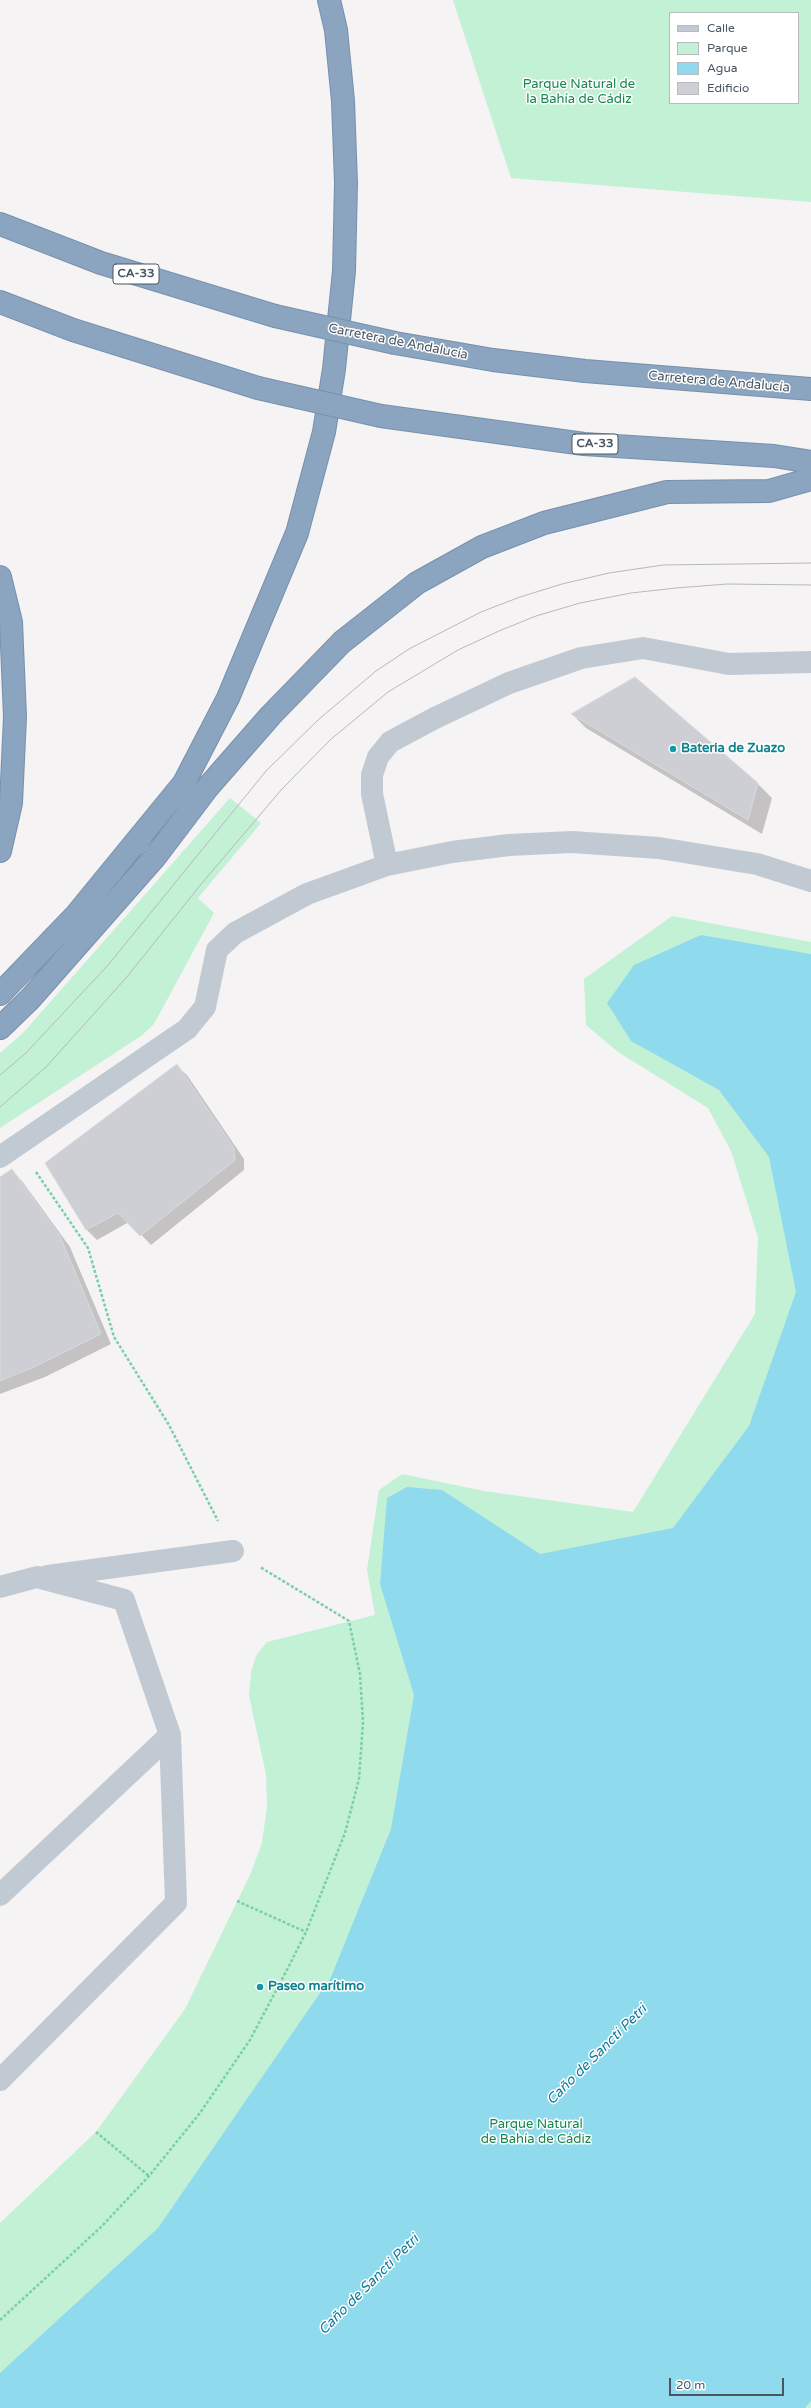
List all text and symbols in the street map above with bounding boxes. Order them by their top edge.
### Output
legend [669,12,799,104]
text: Calle [707,21,735,35]
text: Parque [707,41,748,55]
text: Agua [707,61,737,75]
park label: Parque Natural de la Bahía de Cádiz [523,77,635,108]
text: Edificio [707,81,749,95]
road number: CA-33 [113,264,159,284]
street label: Carretera de Andalucía [327,321,469,363]
street label: Carretera de Andalucía [648,368,790,396]
road number: CA-33 [572,434,618,454]
place label: Bateria de Zuazo [681,741,785,757]
marker: Bateria de Zuazo [668,744,678,754]
place label: Paseo marítimo [268,1979,364,1995]
marker: Paseo marítimo [255,1982,265,1992]
water label: Caño de Sancti Petri [543,2001,651,2109]
park label: Parque Natural de Bahía de Cádiz [481,2117,591,2148]
water label: Caño de Sancti Petri [315,2231,423,2339]
scale bar [671,2370,786,2396]
text: 20 m [676,2378,705,2392]

